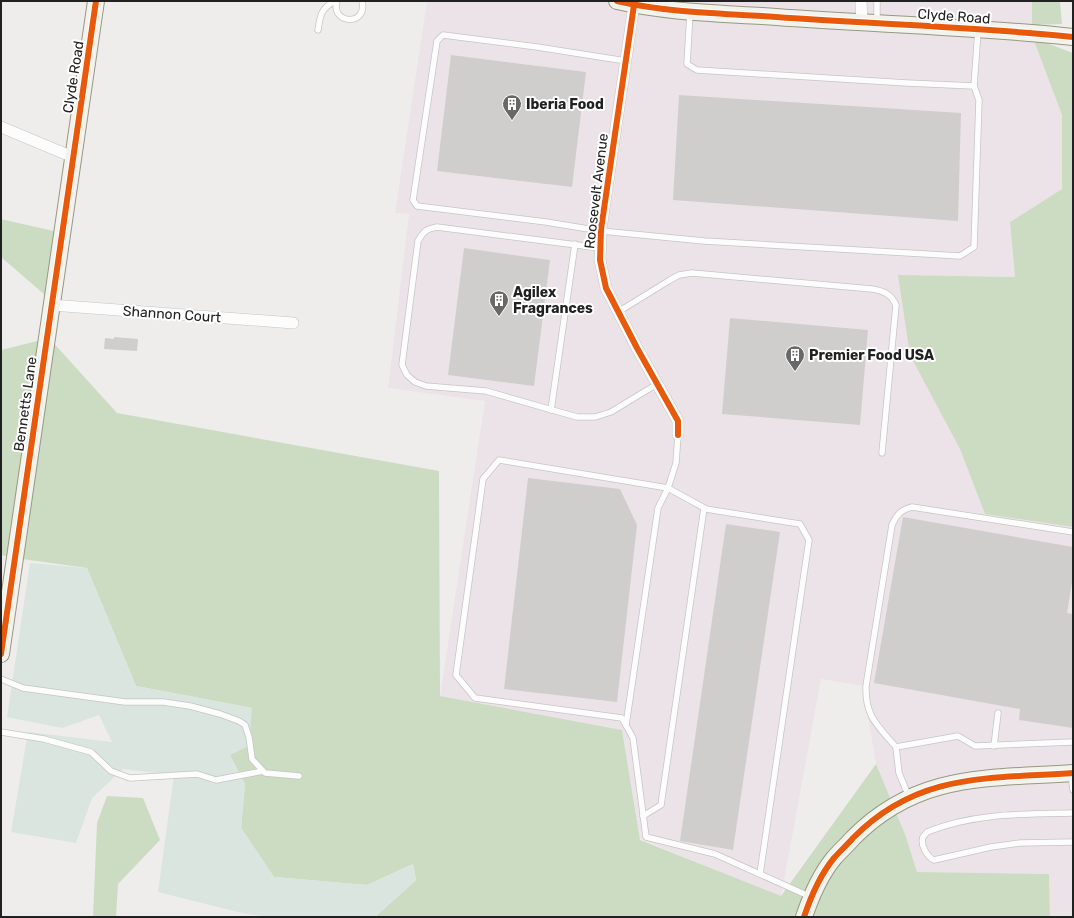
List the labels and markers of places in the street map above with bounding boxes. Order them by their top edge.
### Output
building icon: Iberia Food [501,93,523,121]
place label: Iberia Food [526,96,604,113]
place label: Agilex Fragrances [513,284,593,317]
building icon: Agilex Fragrances [488,289,510,317]
building icon: Premier Food USA [784,344,806,372]
place label: Premier Food USA [809,347,934,364]

